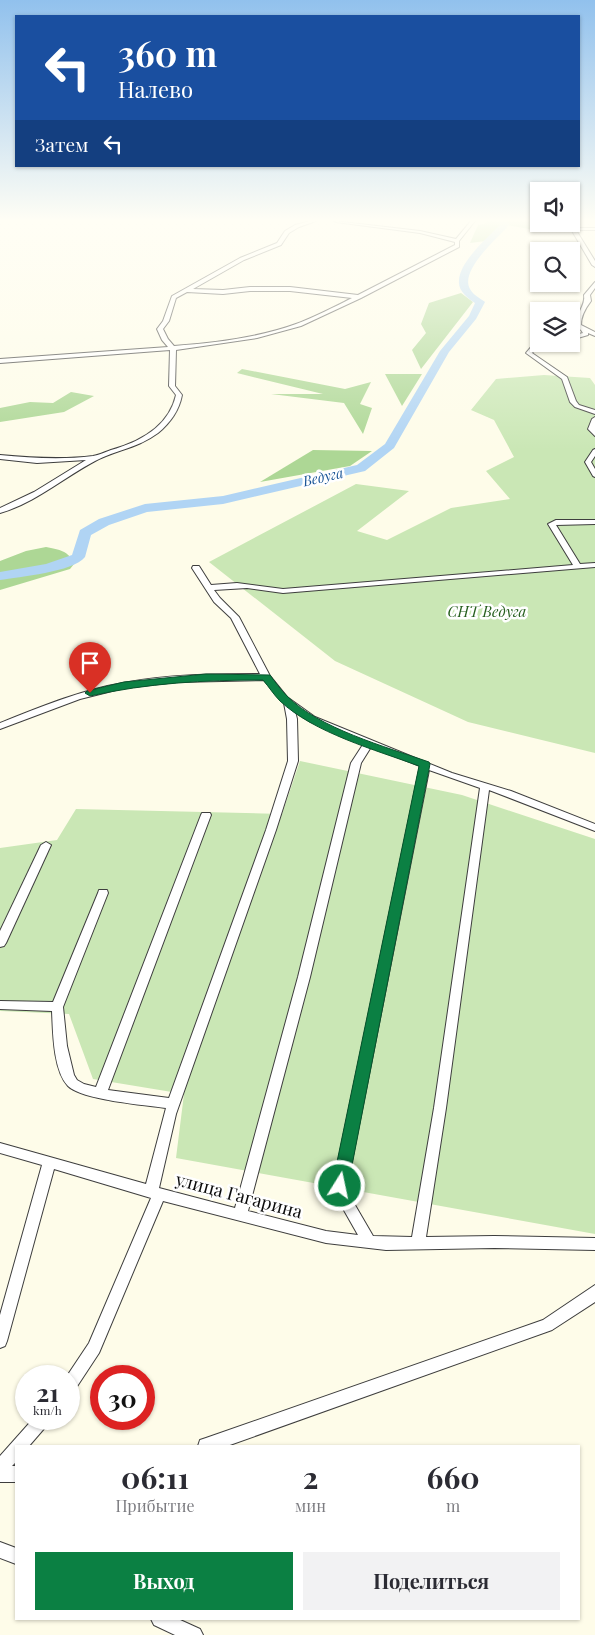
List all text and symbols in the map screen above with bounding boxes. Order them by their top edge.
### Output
text: 360 m [118,29,217,76]
icon: left [35,35,100,100]
text: Налево [118,74,193,104]
icon: left [99,130,127,158]
text: Затем [35,131,89,157]
map controls [530,182,580,352]
button: sound [530,182,580,232]
button: search [530,242,580,292]
button: layers [530,302,580,352]
water label: Ведуга [300,463,345,491]
park label: СНТ Ведуга [448,601,527,621]
pin [69,642,111,693]
icon: arrive [76,649,104,677]
position arrow [313,1159,365,1211]
street label: улица Гагарина [172,1166,305,1223]
speed limit sign: 30 [90,1365,155,1430]
text: 21 [36,1375,59,1408]
text: km/h [33,1402,62,1418]
text: 06:11 [121,1457,189,1497]
text: 2 [303,1457,318,1497]
text: 660 [427,1457,480,1497]
text: Прибытие [115,1495,195,1516]
text: мин [295,1495,326,1516]
text: m [446,1495,460,1516]
button: Выход [35,1552,293,1610]
button: Поделиться [303,1552,560,1610]

